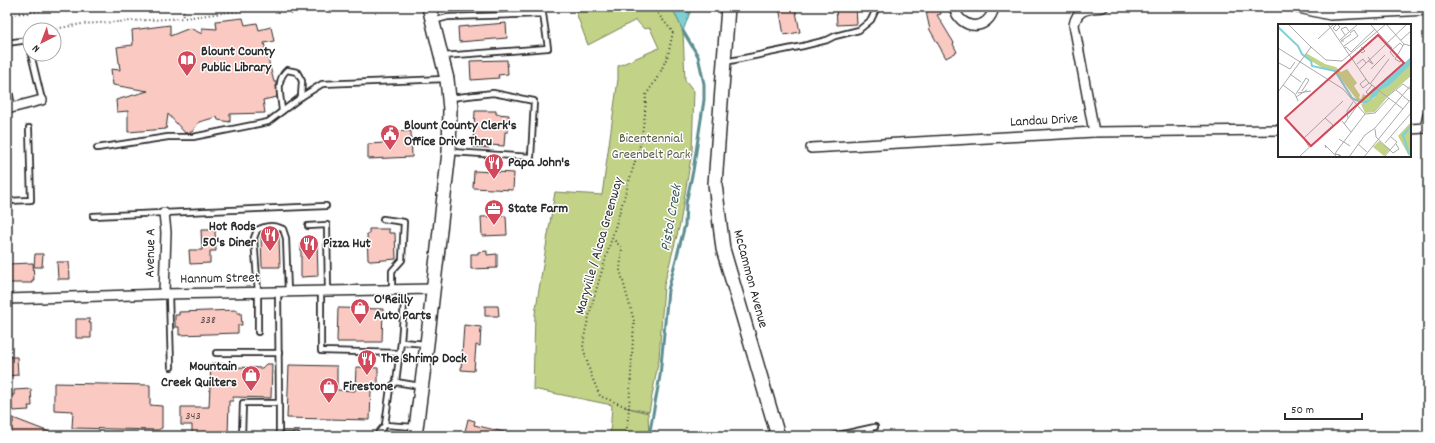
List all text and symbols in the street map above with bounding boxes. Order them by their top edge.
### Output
north arrow [22,22,62,62]
inset map [1278,24,1411,157]
text: N [29,40,44,56]
place label: Blount County Public Library [201,42,276,78]
library icon: Blount County Public Library [176,49,198,77]
street label: Landau Drive [1009,109,1079,133]
place label: Blount County Clerk's Office Drive Thru [404,116,517,152]
public building icon: Blount County Clerk's Office Drive Thru [379,123,401,151]
park label: Bicentennial Greenbelt Park [612,129,691,165]
restaurant icon: Papa John's [483,152,505,180]
place label: Papa John's [508,153,570,173]
street label: Maryville / Alcoa Greenway [571,175,629,317]
water label: Pistol Creek [655,181,689,253]
office icon: State Farm [483,198,505,226]
place label: State Farm [508,199,568,219]
place label: Hot Rods 50's Diner [202,217,257,253]
restaurant icon: Hot Rods 50's Diner [259,224,281,252]
street label: Avenue A [141,228,161,278]
street label: McCammon Avenue [727,228,773,330]
restaurant icon: Pizza Hut [298,233,320,261]
place label: Pizza Hut [323,234,372,254]
street label: Hannum Street [180,268,260,290]
place label: O'Reilly Auto Parts [374,290,432,326]
shop icon: O'Reilly Auto Parts [349,297,371,325]
house number: 338 [200,312,216,329]
restaurant icon: The Shrimp Dock [356,348,378,376]
place label: The Shrimp Dock [381,349,467,369]
place label: Mountain Creek Quilters [161,357,238,393]
shop icon: Mountain Creek Quilters [240,364,262,392]
shop icon: Firestone [318,376,340,404]
place label: Firestone [343,377,393,397]
scale bar [1285,395,1362,421]
text: 50 m [1291,402,1314,419]
house number: 343 [185,408,201,425]

